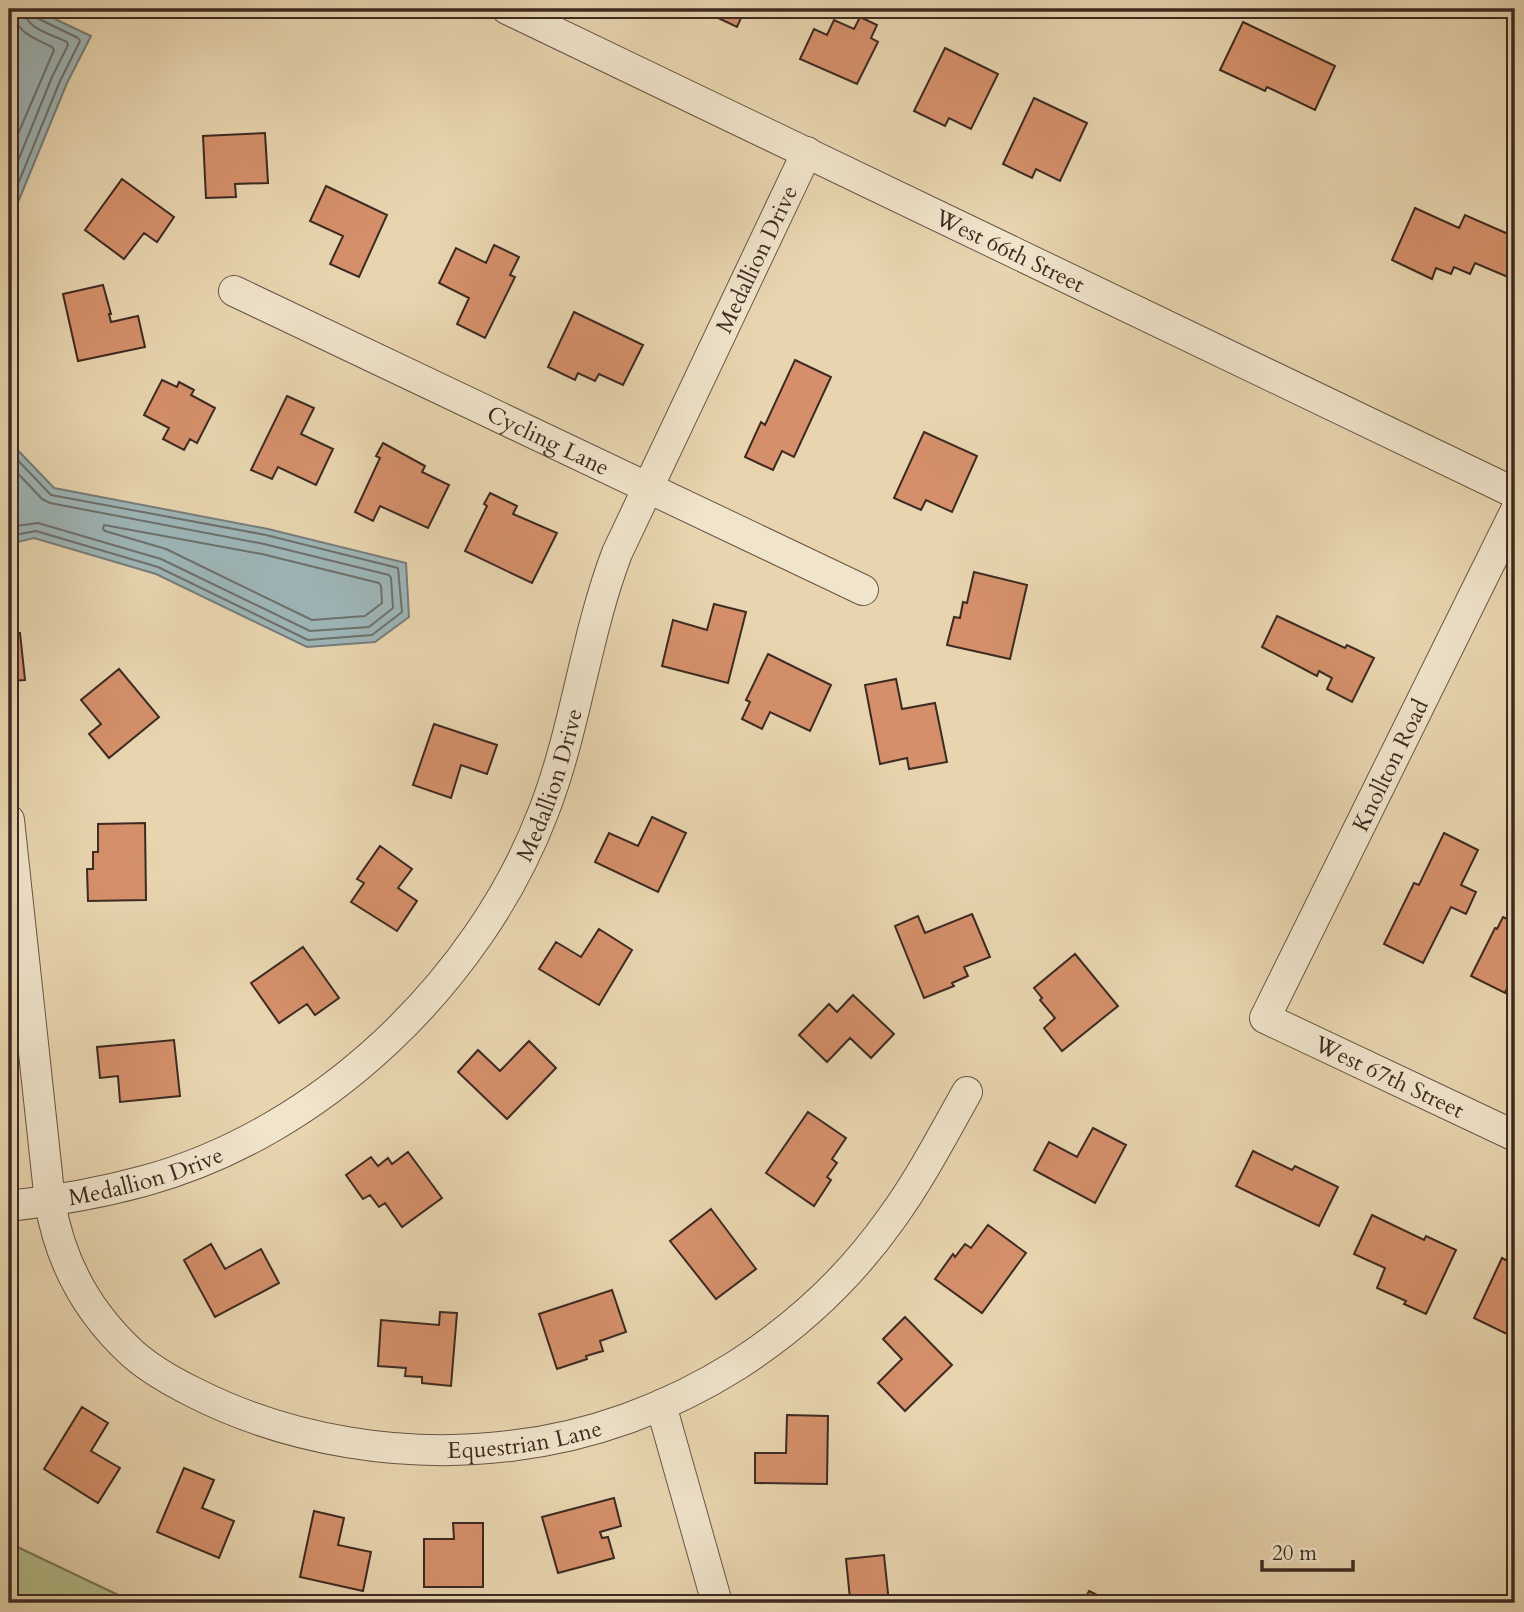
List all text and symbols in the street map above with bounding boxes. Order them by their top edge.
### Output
street label: Medallion Drive [709,180,805,338]
street label: West 66th Street [929,201,1090,300]
street label: Cycling Lane [482,398,614,483]
street label: Knollton Road [1345,693,1436,837]
street label: Medallion Drive [509,705,590,867]
street label: West 67th Street [1308,1028,1469,1126]
street label: Medallion Drive [66,1139,228,1213]
street label: Equestrian Lane [447,1413,605,1466]
scale bar [1262,1528,1352,1572]
text: 20 m [1272,1539,1317,1568]

